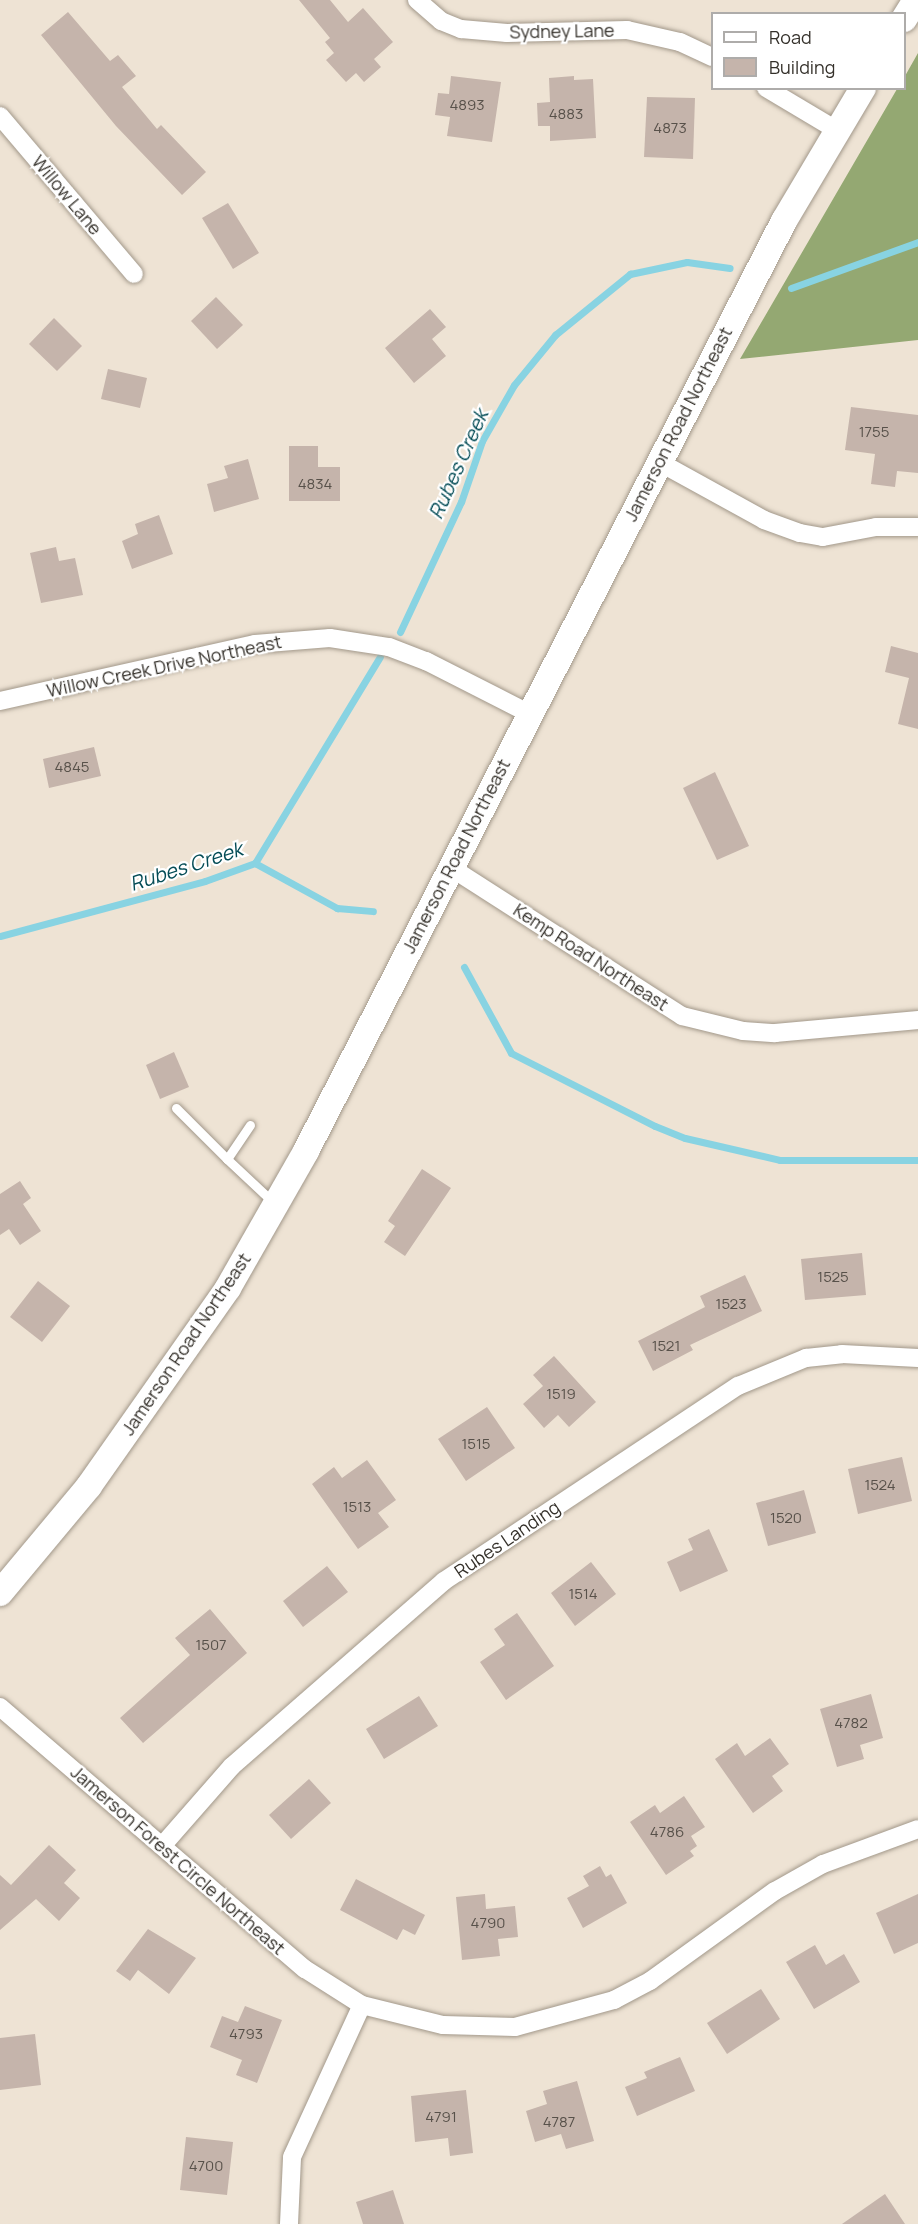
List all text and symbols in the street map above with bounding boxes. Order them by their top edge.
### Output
legend [711,12,906,90]
street label: Sydney Lane [509,19,615,43]
text: Road [769,25,812,49]
text: Building [769,55,835,79]
house number: 4893 [449,96,485,114]
house number: 4883 [549,105,583,123]
house number: 4873 [653,119,687,137]
street label: Willow Lane [28,151,106,239]
street label: Jamerson Road Northeast [620,323,736,525]
water label: Rubes Creek [423,406,493,522]
house number: 1755 [859,423,889,441]
house number: 4834 [298,475,332,493]
street label: Willow Creek Drive Northeast [45,631,283,701]
street label: Jamerson Road Northeast [398,755,514,957]
house number: 4845 [54,758,90,776]
water label: Rubes Creek [127,836,245,896]
street label: Kemp Road Northeast [509,899,673,1015]
street label: Jamerson Road Northeast [117,1249,255,1439]
house number: 1525 [817,1268,849,1286]
house number: 1523 [716,1295,746,1313]
house number: 1521 [652,1337,680,1355]
house number: 1519 [546,1385,576,1403]
house number: 1515 [461,1435,491,1453]
house number: 1524 [864,1476,896,1494]
street label: Rubes Landing [450,1496,564,1582]
house number: 1513 [343,1498,371,1516]
house number: 1520 [770,1509,802,1527]
house number: 1514 [568,1585,598,1603]
house number: 1507 [195,1636,227,1654]
house number: 4782 [834,1714,868,1732]
street label: Jamerson Forest Circle Northeast [66,1761,290,1959]
house number: 4786 [650,1823,684,1841]
house number: 4790 [471,1914,505,1932]
house number: 4793 [229,2025,263,2043]
house number: 4791 [425,2108,457,2126]
house number: 4787 [543,2113,575,2131]
house number: 4700 [189,2157,223,2175]

